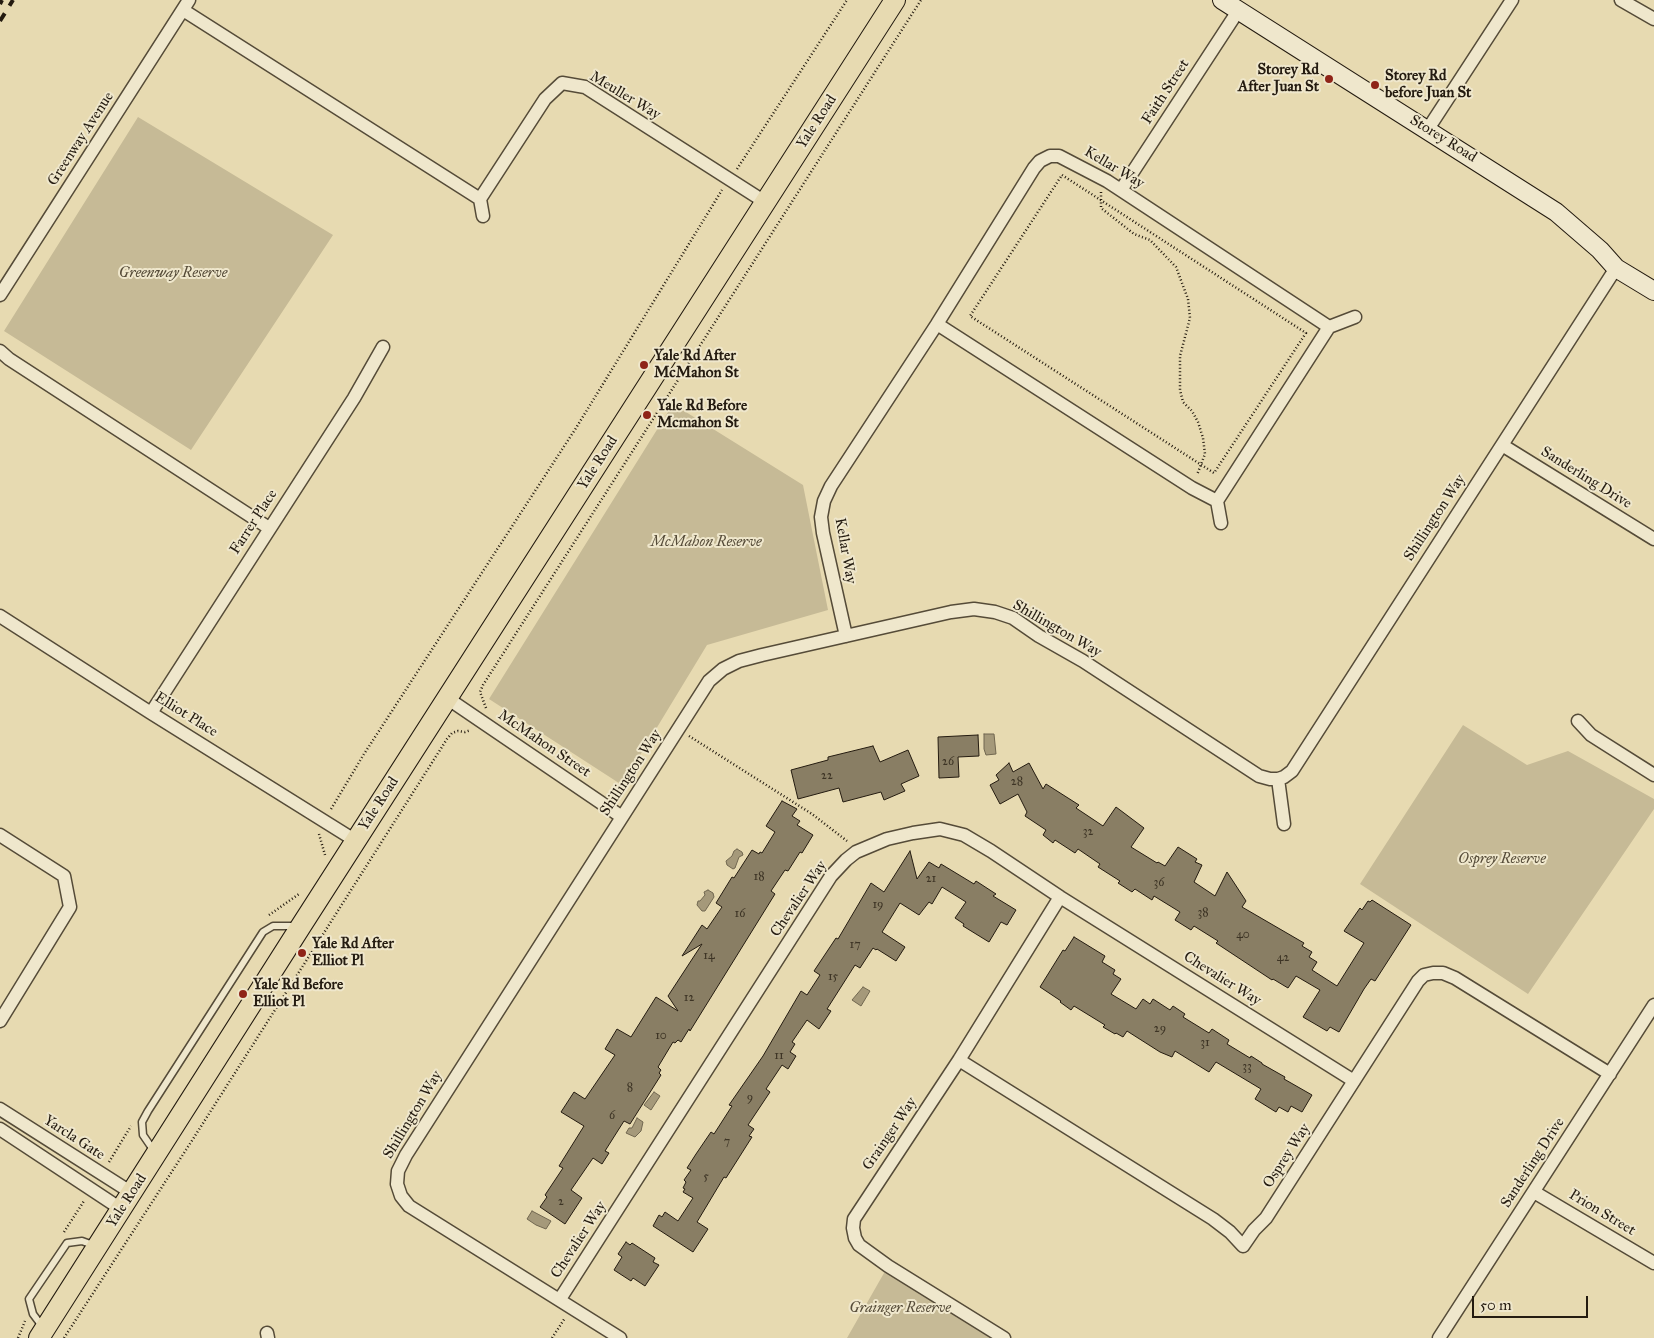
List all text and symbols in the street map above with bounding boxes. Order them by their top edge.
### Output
street label: Faith Street [1138,56,1194,128]
place label: Storey Rd After Juan St [1238,61,1319,96]
place label: Storey Rd before Juan St [1385,67,1471,102]
street label: Meuller Way [586,68,664,124]
marker: Storey Rd After Juan St [1323,73,1335,85]
marker: Storey Rd before Juan St [1369,79,1381,91]
street label: Greenway Avenue [44,89,118,189]
street label: Yale Road [793,92,841,152]
street label: Storey Road [1406,111,1480,167]
street label: Kellar Way [1081,143,1147,193]
park label: Greenway Reserve [119,264,227,282]
place label: Yale Rd After McMahon St [654,347,739,382]
marker: Yale Rd After McMahon St [638,359,650,371]
place label: Yale Rd Before Mcmahon St [657,397,747,432]
marker: Yale Rd Before Mcmahon St [641,409,653,421]
street label: Yale Road [574,433,622,493]
street label: Sanderling Drive [1537,443,1635,513]
street label: Shillington Way [1400,471,1470,565]
street label: Farrer Place [226,486,282,558]
street label: Kellar Way [830,517,860,585]
park label: McMahon Reserve [650,533,762,551]
street label: Shillington Way [1009,596,1105,662]
street label: Elliot Place [151,689,221,741]
street label: McMahon Street [494,706,594,782]
street label: Shillington Way [596,726,666,820]
house number: 26 [942,755,954,769]
house number: 22 [821,769,833,783]
street label: Yale Road [355,774,403,834]
house number: 28 [1011,775,1023,789]
house number: 32 [1083,825,1093,839]
park label: Osprey Reserve [1458,850,1546,868]
street label: Chevalier Way [767,857,831,941]
house number: 18 [753,870,765,884]
house number: 21 [926,872,936,886]
house number: 36 [1154,876,1164,890]
house number: 19 [872,898,884,912]
house number: 38 [1197,906,1209,920]
house number: 16 [735,907,745,921]
house number: 40 [1236,928,1250,942]
place label: Yale Rd After Elliot Pl [312,935,394,970]
house number: 17 [849,938,861,952]
marker: Yale Rd After Elliot Pl [296,947,308,959]
street label: Chevalier Way [1180,948,1264,1010]
house number: 14 [703,949,715,963]
house number: 42 [1277,951,1289,965]
house number: 15 [828,970,838,984]
place label: Yale Rd Before Elliot Pl [253,976,343,1011]
marker: Yale Rd Before Elliot Pl [237,988,249,1000]
house number: 12 [684,991,694,1005]
house number: 29 [1154,1022,1166,1036]
house number: 10 [655,1029,667,1043]
house number: 31 [1200,1036,1210,1050]
house number: 11 [774,1049,784,1063]
house number: 33 [1242,1060,1252,1074]
street label: Shillington Way [380,1068,446,1162]
house number: 8 [627,1081,633,1095]
house number: 9 [747,1091,753,1105]
street label: Grainger Way [859,1094,921,1174]
house number: 6 [609,1109,615,1123]
street label: Yarcla Gate [40,1112,108,1164]
street label: Sanderling Drive [1497,1115,1569,1211]
street label: Osprey Way [1260,1120,1314,1192]
house number: 7 [724,1135,730,1149]
house number: 5 [703,1170,709,1184]
street label: Yale Road [103,1171,151,1231]
street label: Prion Street [1565,1186,1639,1240]
house number: 2 [558,1195,564,1209]
street label: Chevalier Way [547,1198,611,1282]
scale bar [1474,1286,1590,1318]
text: 50 m [1480,1296,1512,1314]
park label: Grainger Reserve [849,1299,951,1317]

